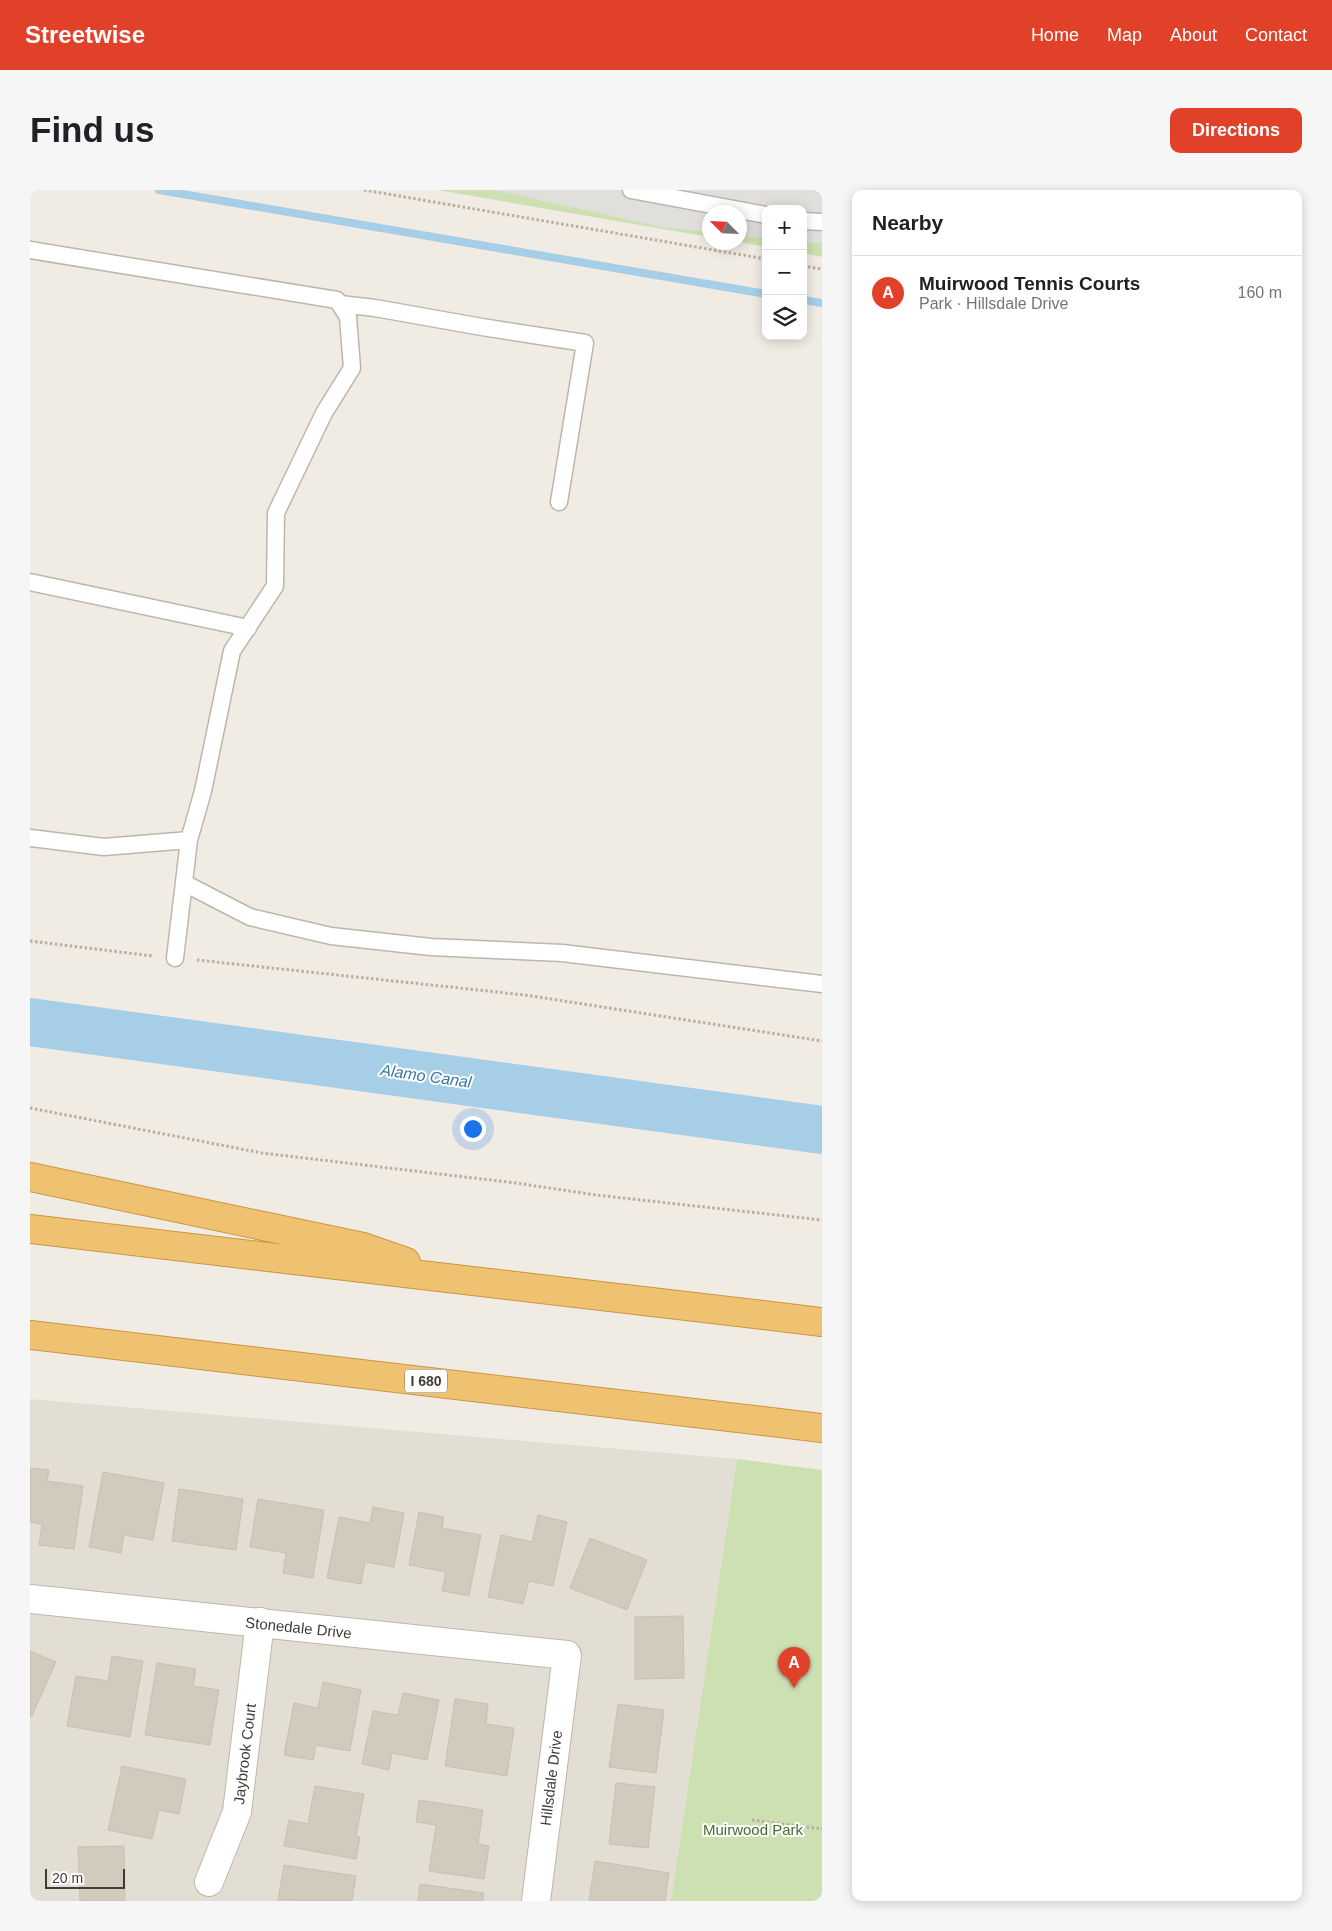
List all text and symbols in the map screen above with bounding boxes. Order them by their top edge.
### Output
text: Streetwise [25,21,145,48]
text: Home [1031,25,1079,45]
text: Map [1107,25,1142,45]
text: About [1170,25,1217,45]
text: Contact [1245,25,1307,45]
button: Directions [1170,108,1302,153]
text: Find us [30,110,154,149]
north arrow [702,205,747,250]
map controls [762,205,807,340]
button: + [762,205,807,250]
text: Nearby [872,211,943,234]
button: − [762,250,807,295]
text: Muirwood Tennis Courts [919,273,1140,294]
text: A [882,284,894,301]
text: 160 m [1238,284,1282,301]
button: layers [762,295,807,340]
text: Park · Hillsdale Drive [919,295,1068,312]
water label: Alamo Canal [378,1061,473,1091]
your location [460,1116,486,1142]
road number: I 680 [405,1370,447,1392]
street label: Stonedale Drive [245,1613,353,1641]
pin: A [778,1647,810,1688]
street label: Jaybrook Court [229,1701,259,1805]
street label: Hillsdale Drive [537,1729,565,1827]
park label: Muirwood Park [703,1821,804,1838]
scale bar [45,1866,125,1889]
text: 20 m [52,1870,83,1886]

